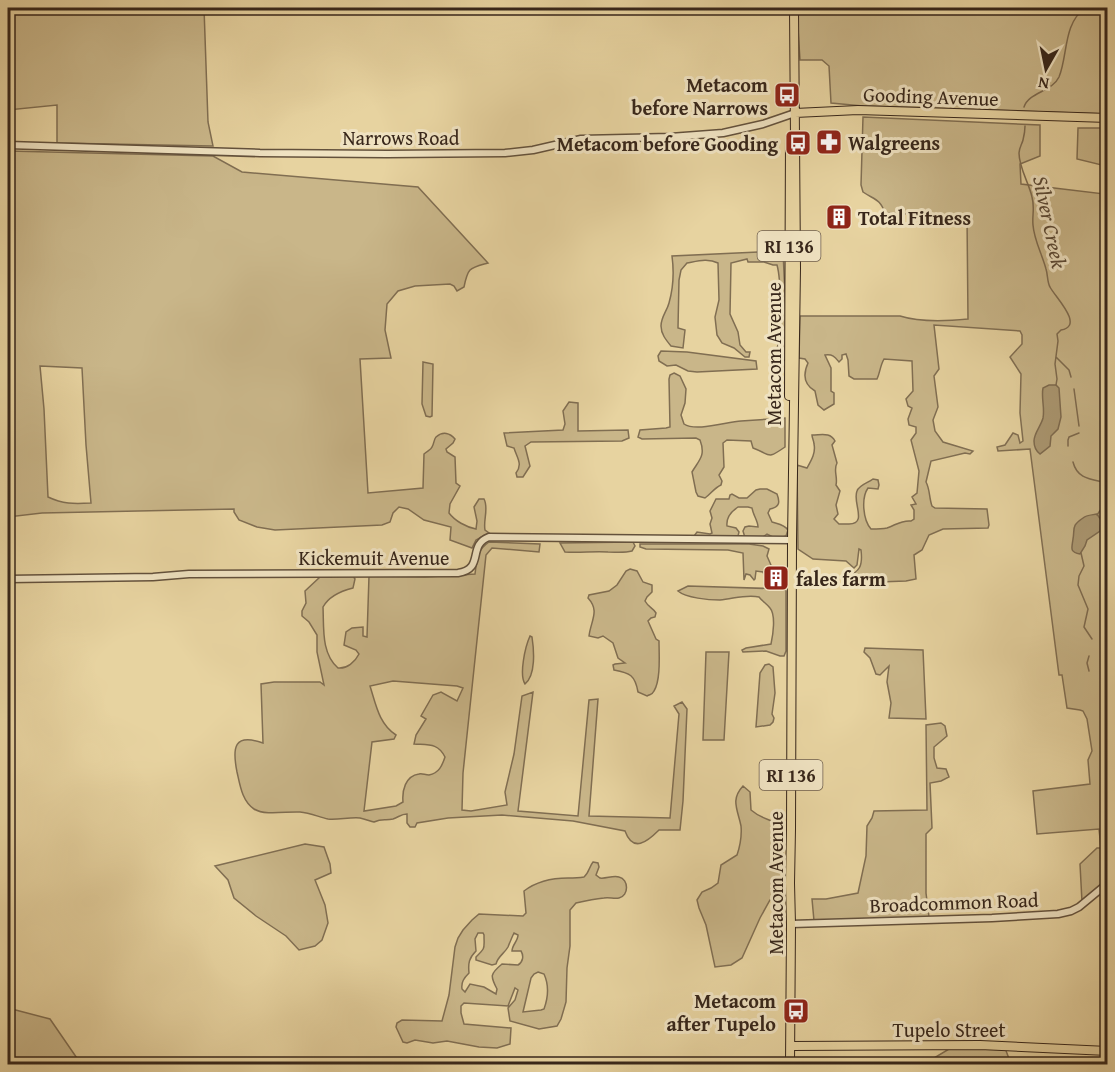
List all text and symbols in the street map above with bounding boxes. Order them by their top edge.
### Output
north arrow [1016,39,1076,99]
place label: Metacom before Narrows [631,70,768,122]
text: N [1036,71,1051,97]
street label: Gooding Avenue [863,79,999,113]
bus stop icon: Metacom before Narrows [772,80,802,110]
street label: Narrows Road [342,123,460,152]
pharmacy icon: Walgreens [814,127,844,157]
bus stop icon: Metacom before Gooding [783,128,813,158]
place label: Walgreens [848,128,940,157]
place label: Metacom before Gooding [557,129,778,158]
water label: Silver Creek [1025,173,1075,272]
building icon: Total Fitness [824,202,854,232]
place label: Total Fitness [858,203,971,232]
road number: RI 136 [758,231,820,261]
street label: Metacom Avenue [759,282,788,426]
street label: Kickemuit Avenue [299,543,449,572]
building icon: fales farm [761,563,791,593]
place label: fales farm [796,564,886,593]
road number: RI 136 [760,760,822,790]
street label: Metacom Avenue [761,811,790,955]
street label: Broadcommon Road [869,885,1039,919]
place label: Metacom after Tupelo [666,986,776,1038]
bus stop icon: Metacom after Tupelo [781,996,811,1026]
street label: Tupelo Street [892,1015,1006,1044]

